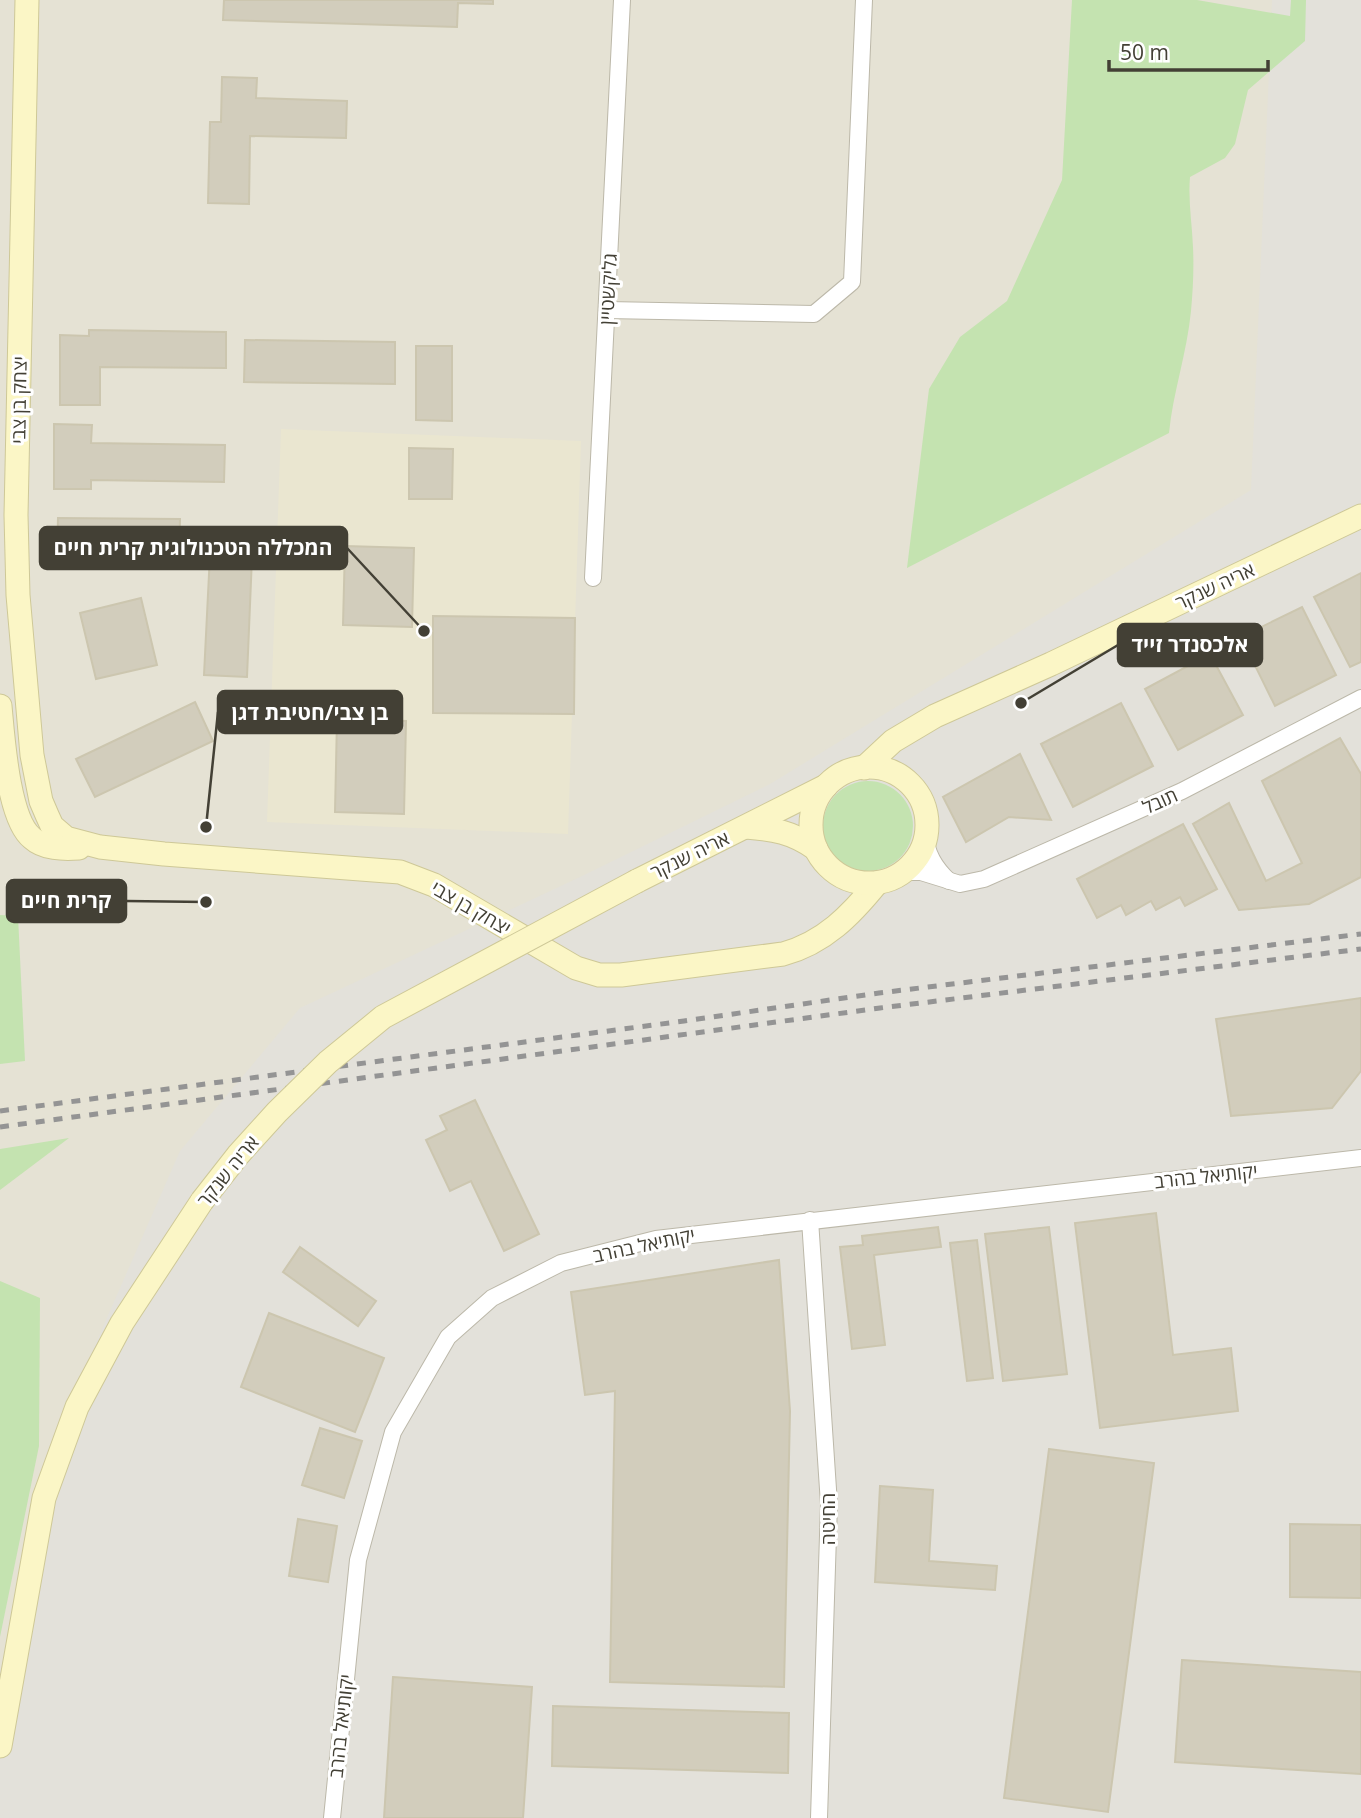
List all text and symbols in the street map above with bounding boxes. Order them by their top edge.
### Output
scale bar [1109,28,1268,72]
text: 50 m [1120,38,1169,66]
street label: גליקשטיין [593,252,623,326]
street label: יצחק בן צבי [5,356,33,444]
callout: המכללה הטכנולוגית קרית חיים [40,527,347,569]
text: המכללה הטכנולוגית קרית חיים [53,533,333,561]
street label: אריה שנקר [1171,556,1259,616]
callout: אלכסנדר זייד [1118,624,1262,666]
text: אלכסנדר זייד [1132,630,1248,658]
callout: בן צבי/חטיבת דגן [218,691,402,733]
text: בן צבי/חטיבת דגן [232,698,388,726]
street label: תובל [1138,782,1182,820]
street label: אריה שנקר [646,825,734,885]
street label: יצחק בן צבי [426,875,516,941]
callout: קרית חיים [7,880,126,922]
text: קרית חיים [21,886,112,914]
street label: אריה שנקר [191,1130,265,1212]
street label: יקותיאל בהרב [1153,1158,1259,1194]
street label: יקותיאל בהרב [590,1221,698,1269]
street label: החיטה [815,1493,841,1545]
street label: יקותיאל בהרב [323,1673,359,1779]

